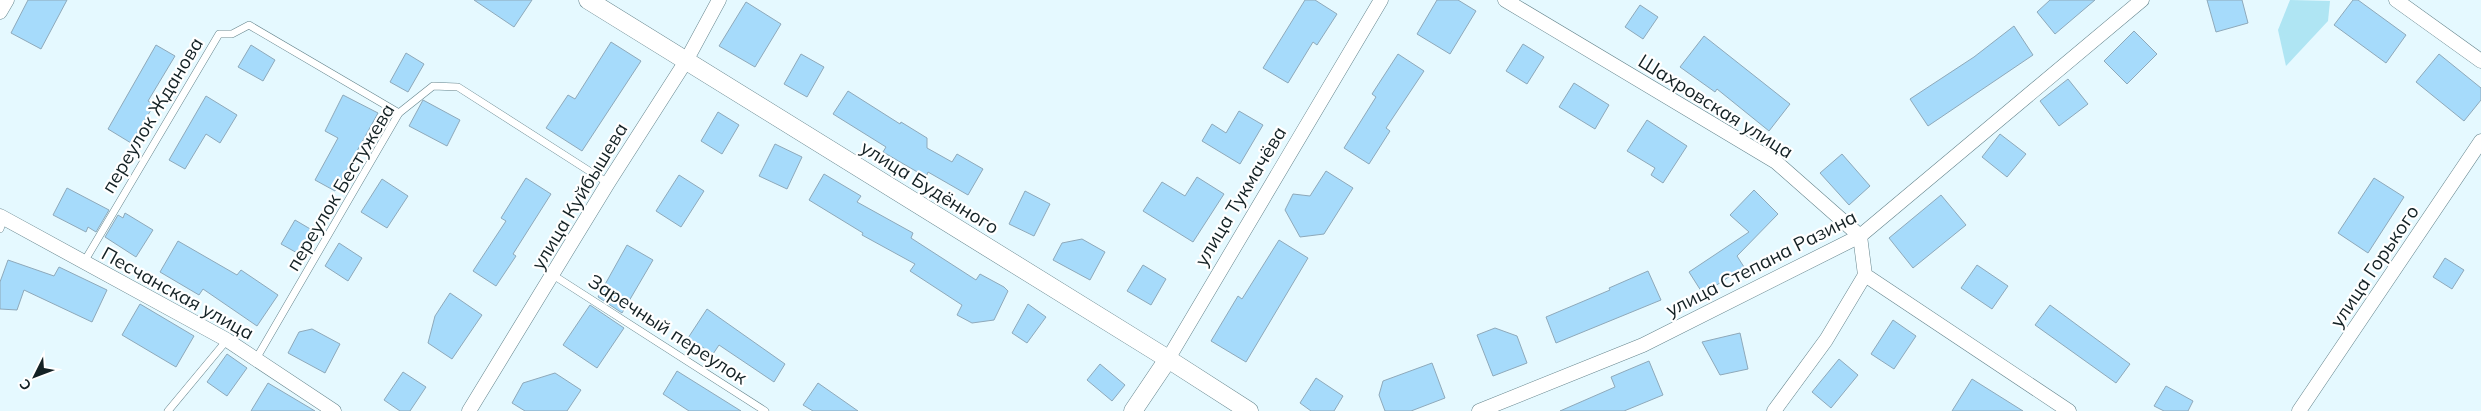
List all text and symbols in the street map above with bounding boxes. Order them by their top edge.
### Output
street label: переулок Жданова [96,33,208,197]
street label: Шахровская улица [1634,49,1798,163]
street label: переулок Бестужева [281,99,399,275]
street label: улица Куйбышева [526,118,632,274]
street label: улица Тукмачёва [1189,122,1291,270]
street label: улица Будённого [856,135,1004,239]
street label: улица Горького [2324,200,2424,332]
street label: улица Степана Разина [1662,204,1860,322]
street label: Песчанская улица [98,241,258,345]
street label: Заречный переулок [584,269,753,390]
north arrow [10,351,60,401]
text: С [15,375,35,394]

